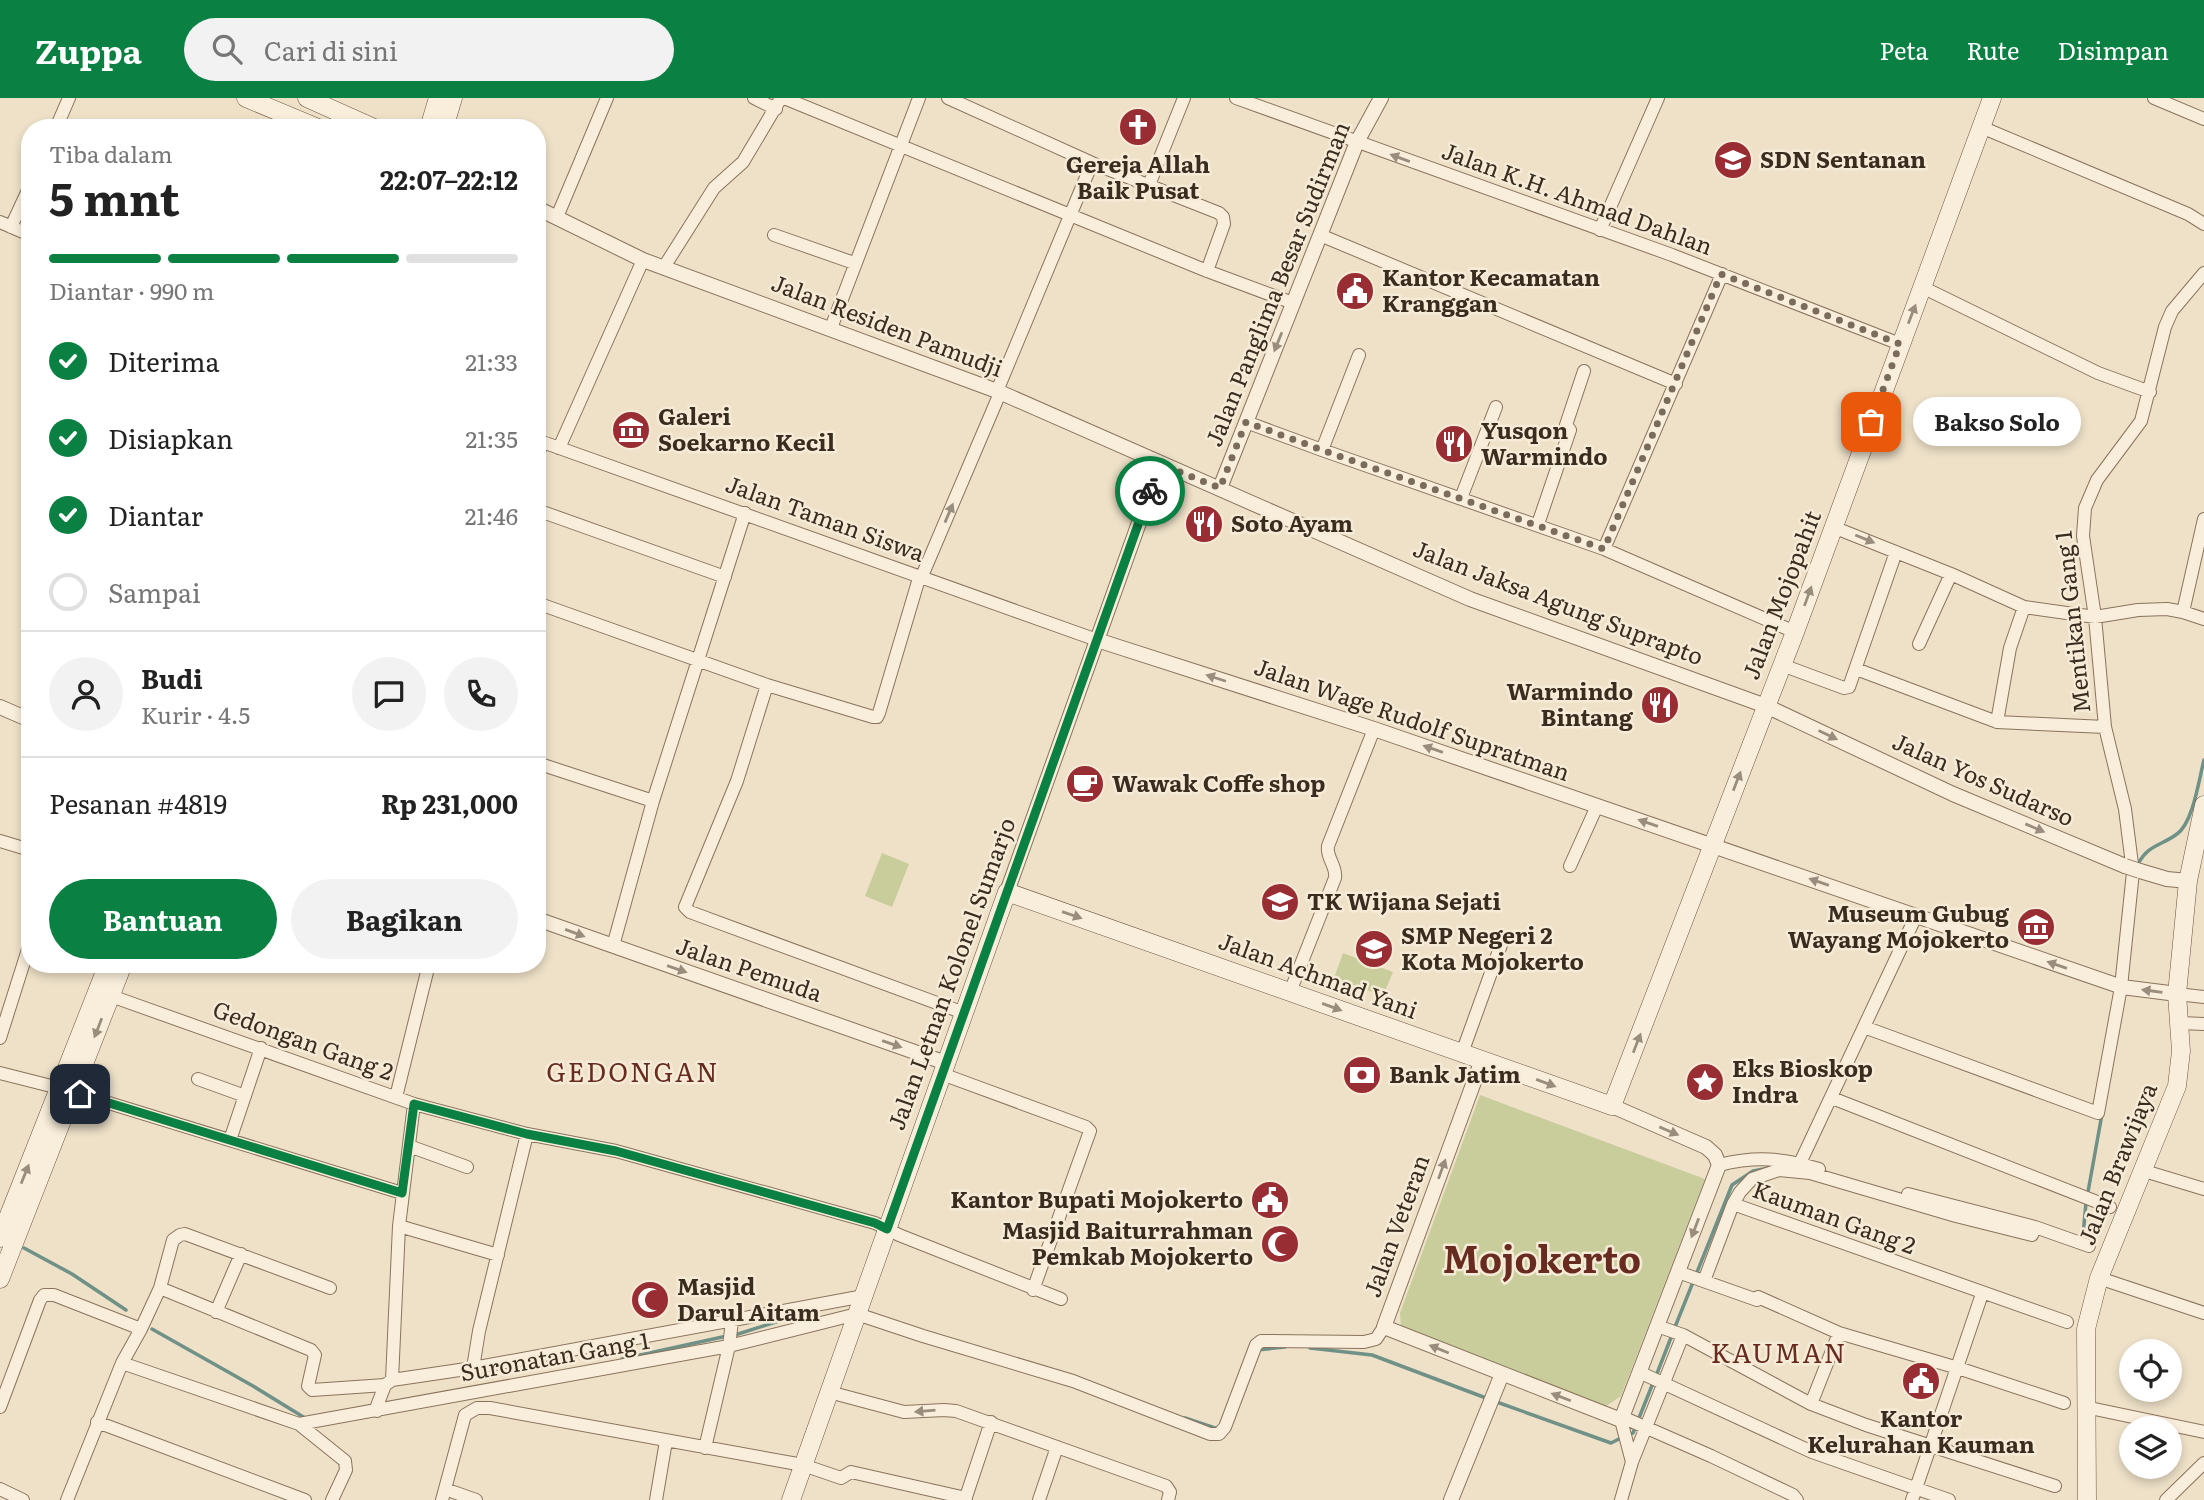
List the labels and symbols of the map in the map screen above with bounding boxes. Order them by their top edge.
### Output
church icon: Gereja Allah Baik Pusat [1117,106,1159,148]
street label: Jalan Panglima Besar Sudirman [1195,116,1357,451]
street label: Jalan K.H. Ahmad Dahlan [1437,132,1718,262]
school or university icon: SDN Sentanan [1712,139,1754,181]
place label: SDN Sentanan [1760,141,1926,175]
place label: Gereja Allah Baik Pusat [1066,146,1210,206]
one-way arrow [1389,152,1410,163]
place label: Kantor Kecamatan Kranggan [1382,259,1600,319]
street label: Jalan Residen Pamudji [767,264,1009,384]
public building icon: Kantor Kecamatan Kranggan [1334,270,1376,312]
one-way arrow [1906,303,1917,324]
one-way arrow [1272,332,1283,353]
pin [1841,392,1901,452]
place label: Galeri Soekarno Kecil [658,398,835,458]
callout: Bakso Solo [1913,398,2081,446]
museum icon: Galeri Soekarno Kecil [610,409,652,451]
place label: Yusqon Warmindo [1481,412,1608,472]
restaurant icon: Yusqon Warmindo [1433,423,1475,465]
courier [1115,456,1185,526]
street label: Jalan Taman Siswa [721,465,931,569]
one-way arrow [944,503,955,524]
restaurant icon: Soto Ayam [1183,503,1225,545]
street label: Jalan Mojopahit [1732,504,1828,684]
place label: Soto Ayam [1231,505,1353,539]
street label: Mentikan Gang 1 [2045,529,2097,715]
street label: Jalan Jaksa Agung Suprapto [1409,530,1709,672]
one-way arrow [1854,534,1875,545]
one-way arrow [1803,586,1814,607]
street label: Jalan Wage Rudolf Supratman [1250,648,1575,788]
one-way arrow [1206,672,1227,683]
place label: Warmindo Bintang [1506,673,1634,733]
restaurant icon: Warmindo Bintang [1639,684,1681,726]
street label: Jalan Yos Sudarso [1888,723,2080,833]
one-way arrow [1818,729,1838,740]
one-way arrow [1422,743,1443,754]
cafe icon: Wawak Coffe shop [1064,763,1106,805]
place label: Wawak Coffe shop [1112,765,1325,799]
one-way arrow [1732,771,1743,792]
street label: Jalan Letnan Kolonel Sumarjo [878,812,1023,1134]
one-way arrow [1637,817,1658,828]
one-way arrow [2025,823,2046,834]
one-way arrow [1808,876,1829,887]
school or university icon: TK Wijana Sejati [1259,881,1301,923]
place label: TK Wijana Sejati [1307,883,1501,917]
place label: Museum Gubug Wayang Mojokerto [1788,895,2010,955]
museum icon: Museum Gubug Wayang Mojokerto [2015,906,2057,948]
one-way arrow [1061,910,1082,921]
place label: SMP Negeri 2 Kota Mojokerto [1401,917,1584,977]
street label: Jalan Achmad Yani [1214,922,1423,1026]
street label: Jalan Pemuda [672,927,828,1009]
one-way arrow [564,928,585,939]
school or university icon: SMP Negeri 2 Kota Mojokerto [1353,928,1395,970]
one-way arrow [2046,959,2067,970]
one-way arrow [666,964,687,975]
one-way arrow [2141,985,2163,996]
street label: Gedongan Gang 2 [209,991,399,1088]
one-way arrow [1322,1002,1343,1013]
one-way arrow [92,1017,103,1038]
one-way arrow [1631,1032,1642,1053]
one-way arrow [881,1039,902,1050]
place label: Eks Bioskop Indra [1732,1050,1873,1110]
district label: GEDONGAN [546,1051,720,1090]
bank icon: Bank Jatim [1341,1054,1383,1096]
place label: Bank Jatim [1389,1056,1521,1090]
place icon: Eks Bioskop Indra [1684,1061,1726,1103]
pin [50,1064,110,1124]
street label: Jalan Brawijaya [2068,1076,2164,1249]
one-way arrow [1536,1078,1557,1089]
one-way arrow [1659,1126,1680,1137]
street label: Jalan Veteran [1354,1149,1437,1301]
one-way arrow [1437,1158,1448,1179]
one-way arrow [20,1163,31,1184]
street label: Kauman Gang 2 [1748,1171,1921,1261]
public building icon: Kantor Bupati Mojokerto [1249,1179,1291,1221]
place label: Kantor Bupati Mojokerto [950,1181,1243,1215]
place label: Masjid Baiturrahman Pemkab Mojokerto [1002,1212,1253,1272]
one-way arrow [1689,1218,1700,1239]
mosque icon: Masjid Baiturrahman Pemkab Mojokerto [1259,1223,1301,1265]
district label: Mojokerto [1443,1229,1641,1284]
place label: Masjid Darul Aitam [677,1268,820,1328]
mosque icon: Masjid Darul Aitam [629,1279,671,1321]
street label: Suronatan Gang 1 [457,1322,652,1388]
district label: KAUMAN [1711,1332,1847,1371]
one-way arrow [1428,1343,1449,1354]
public building icon: Kantor Kelurahan Kauman [1900,1360,1942,1402]
one-way arrow [1551,1392,1572,1403]
place label: Kantor Kelurahan Kauman [1807,1400,2035,1460]
one-way arrow [914,1406,936,1417]

